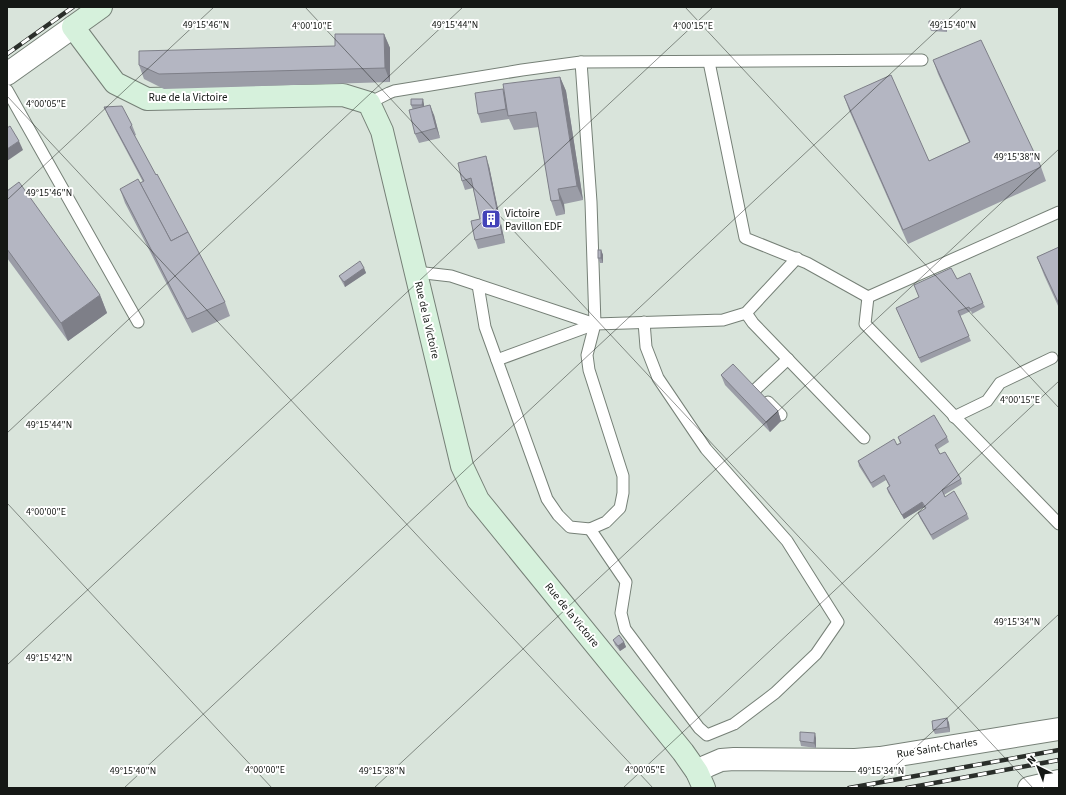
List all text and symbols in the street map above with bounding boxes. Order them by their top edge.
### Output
text: 49°15'46"N [183,18,229,32]
text: 49°15'44"N [432,18,478,32]
text: 49°15'40"N [930,18,976,32]
text: 4°00'10"E [292,19,332,33]
text: 4°00'15"E [673,19,713,33]
street label: Rue de la Victoire [149,90,228,105]
text: 4°00'05"E [26,97,66,111]
text: 49°15'38"N [994,150,1040,164]
text: 49°15'46"N [26,186,72,200]
place label: Victoire Pavillon EDF [505,206,562,234]
building icon: Victoire Pavillon EDF [480,208,502,230]
street label: Rue de la Victoire [411,280,443,361]
text: 4°00'15"E [1000,393,1040,407]
text: 49°15'44"N [26,418,72,432]
text: 4°00'00"E [26,505,66,519]
street label: Rue de la Victoire [541,580,603,651]
text: 49°15'34"N [994,615,1040,629]
text: 49°15'42"N [26,651,72,665]
street label: Rue Saint-Charles [896,734,979,762]
north arrow [1018,747,1058,787]
text: N [1024,752,1039,768]
text: 4°00'00"E [245,763,285,777]
text: 4°00'05"E [625,763,665,777]
text: 49°15'40"N [110,764,156,778]
text: 49°15'38"N [359,764,405,778]
text: 49°15'34"N [858,764,904,778]

